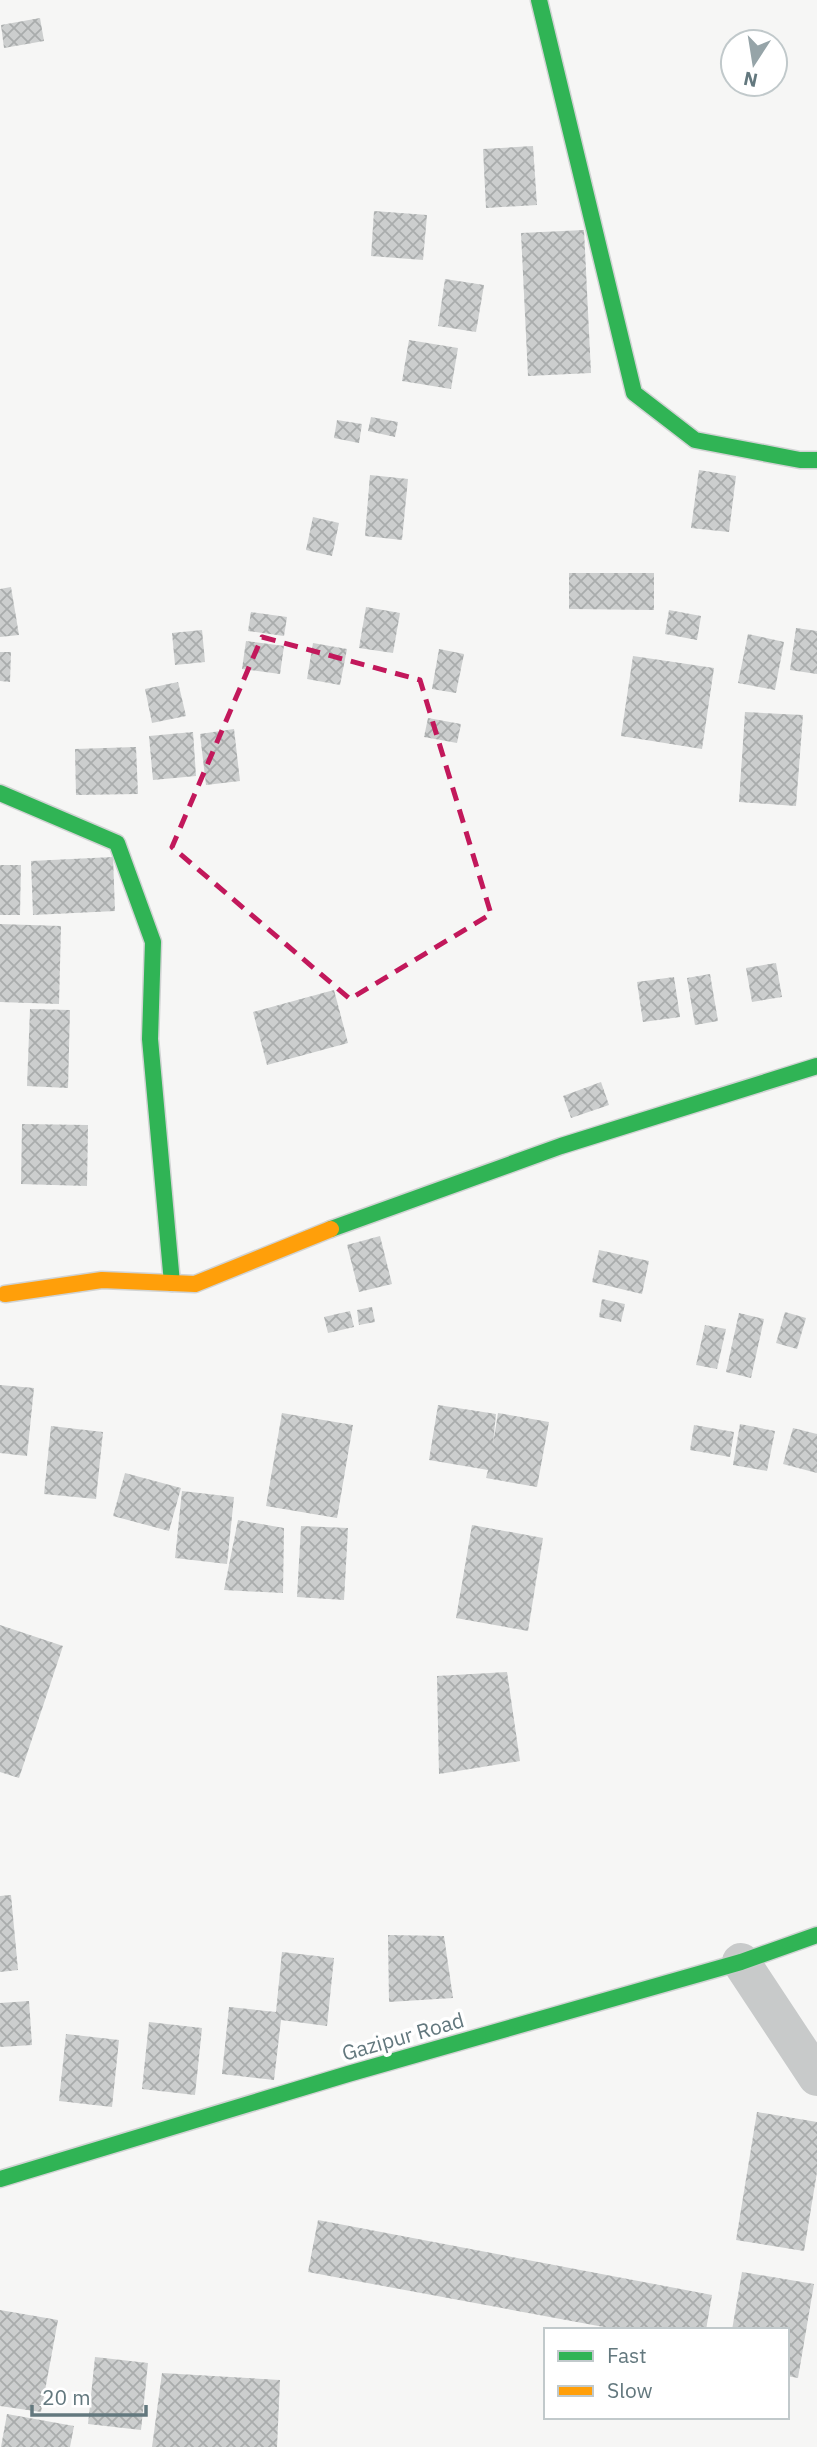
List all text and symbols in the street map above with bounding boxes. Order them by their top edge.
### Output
north arrow [719,28,789,98]
text: N [741,66,760,93]
street label: Gazipur Road [338,2005,467,2067]
legend [544,2328,789,2419]
text: Fast [607,2341,647,2369]
scale bar [32,2374,145,2418]
text: Slow [607,2376,653,2404]
text: 20 m [42,2383,91,2411]

